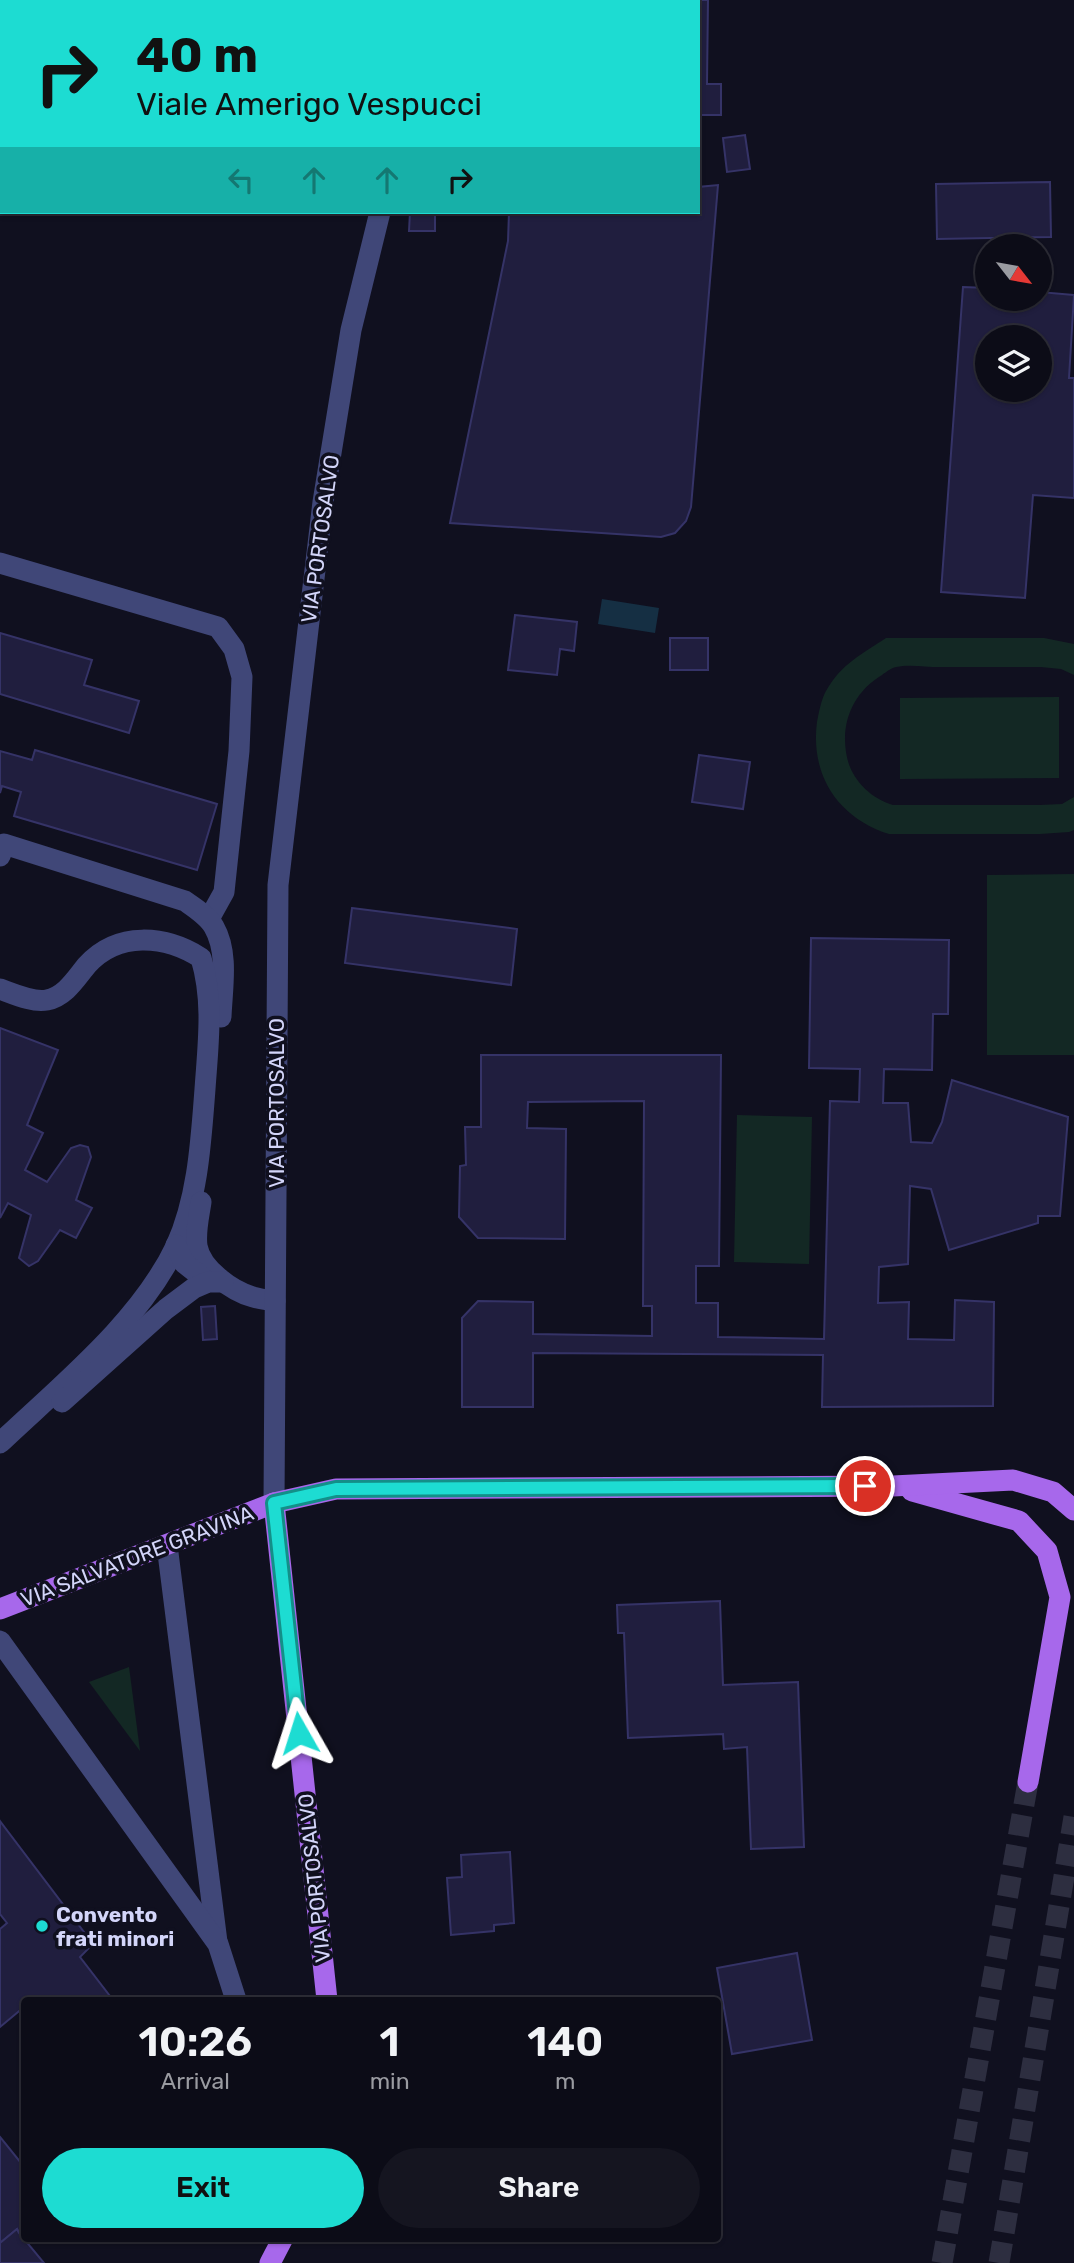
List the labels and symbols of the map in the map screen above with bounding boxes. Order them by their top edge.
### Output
north arrow [975,234,1052,312]
street label: VIA PORTOSALVO [296,453,344,625]
street label: VIA PORTOSALVO [264,1018,289,1188]
pin [835,1456,895,1516]
street label: VIA SALVATORE GRAVINA [17,1500,257,1612]
position arrow [262,1696,336,1770]
street label: VIA PORTOSALVO [293,1792,335,1964]
place label: Convento frati minori [56,1902,174,1951]
marker: Convento frati minori [34,1918,50,1934]

